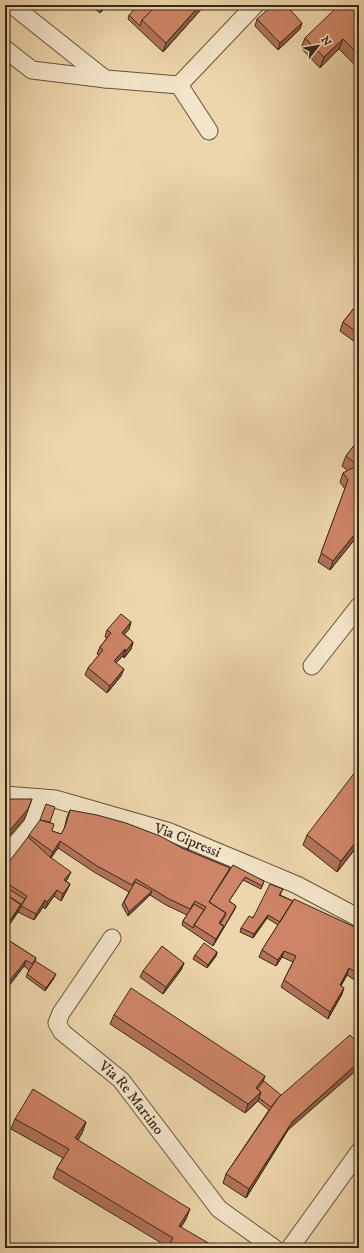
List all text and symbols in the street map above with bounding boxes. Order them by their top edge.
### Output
north arrow [298,26,338,66]
text: N [317,34,334,49]
street label: Via Cipressi [151,819,224,862]
street label: Via Re Martino [94,1056,168,1139]

